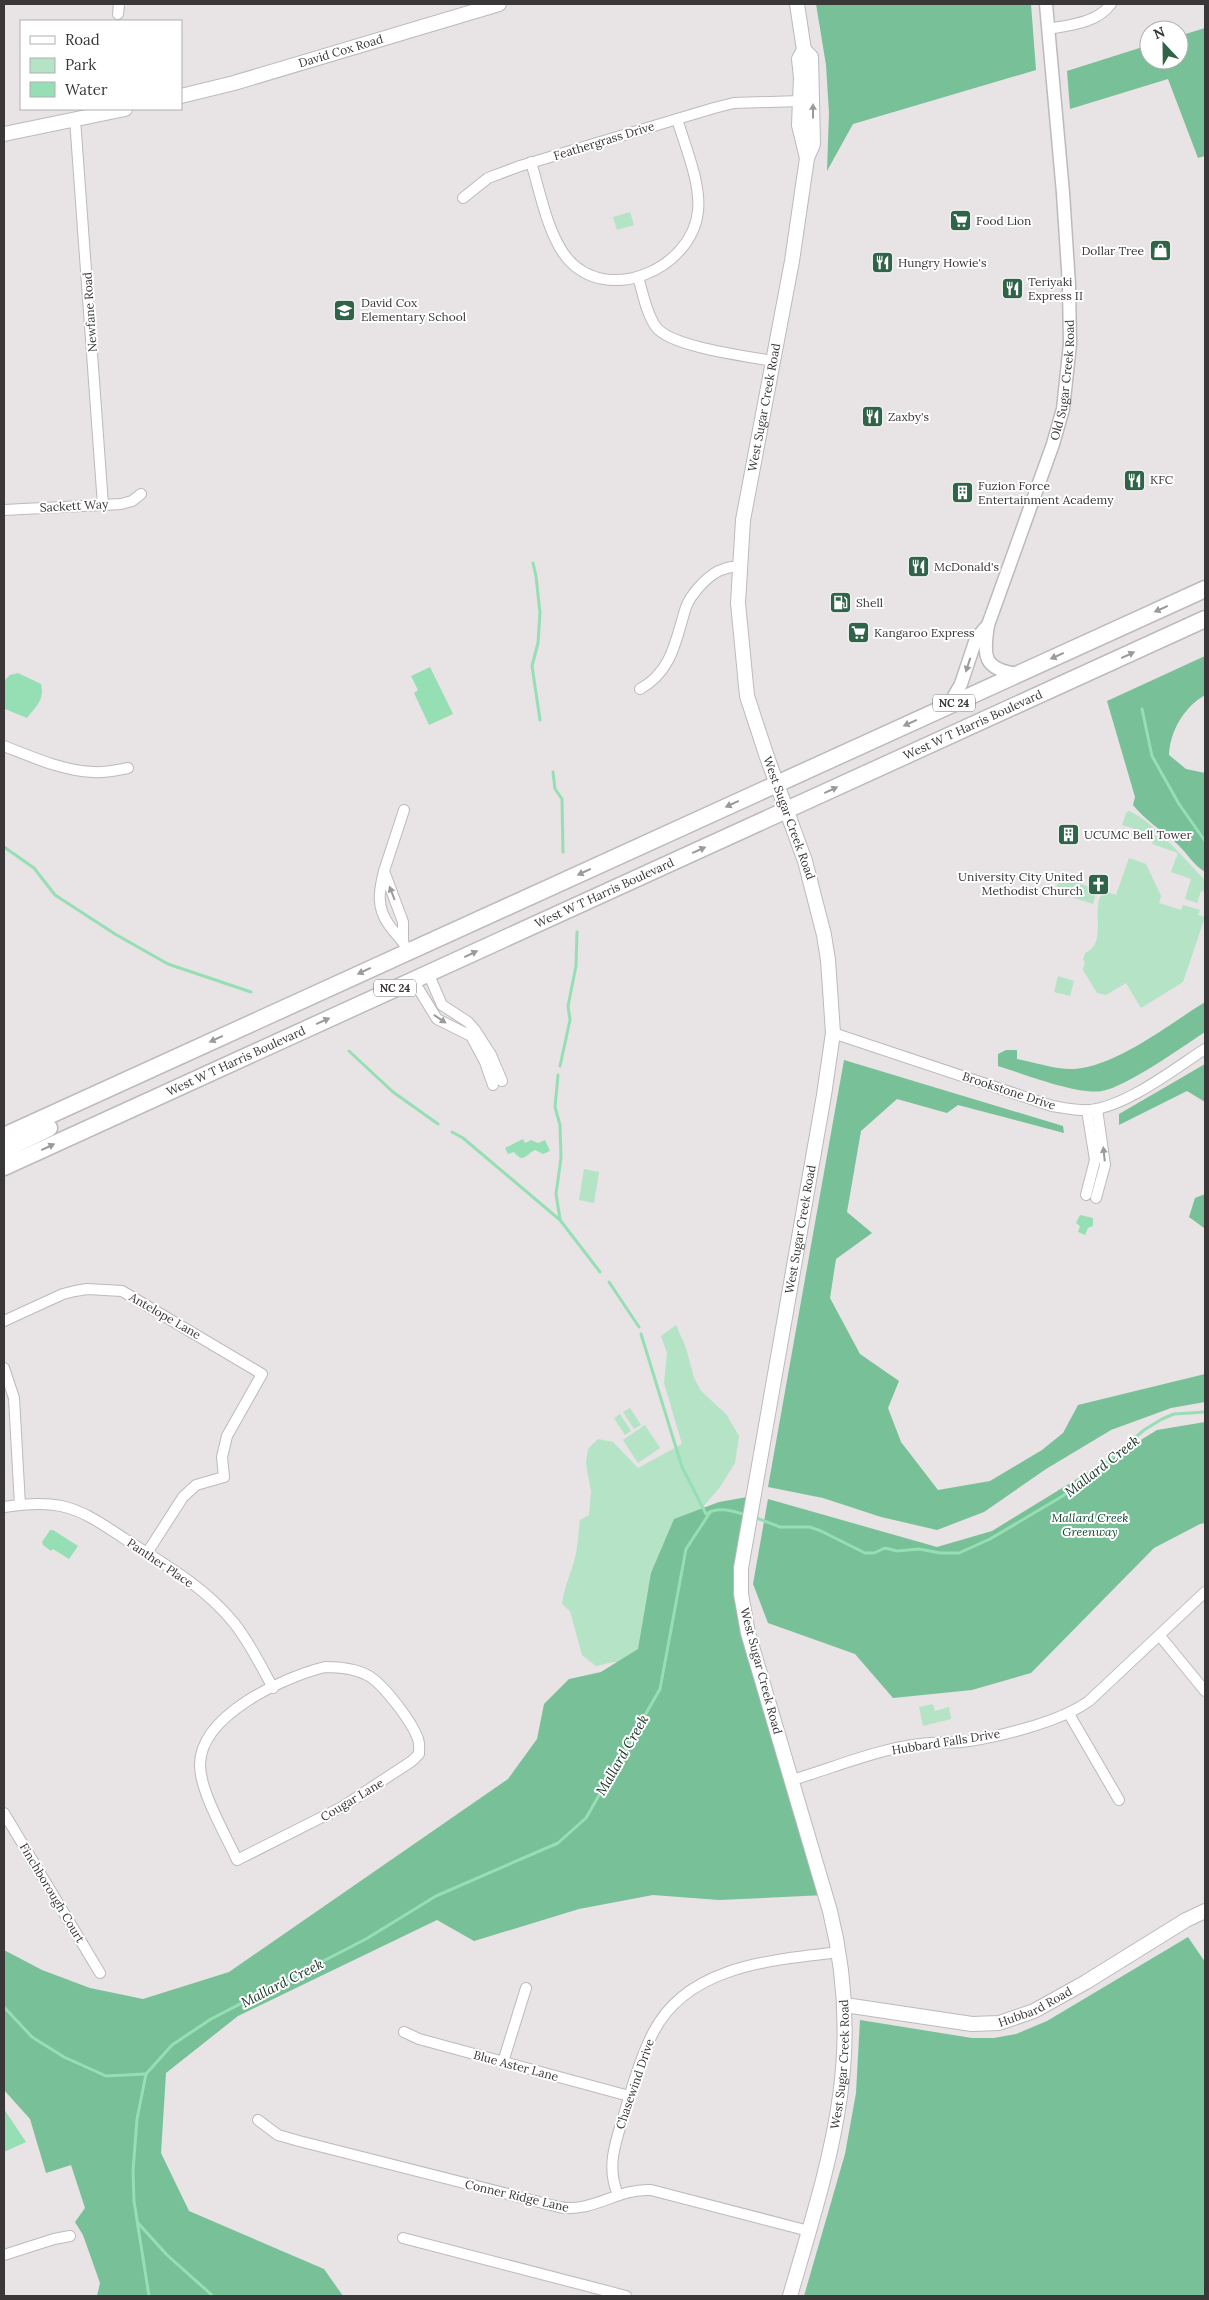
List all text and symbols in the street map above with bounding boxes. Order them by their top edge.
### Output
legend [20,20,182,110]
north arrow [1139,20,1189,70]
text: N [1151,23,1168,43]
text: Road [65,30,100,49]
street label: David Cox Road [297,31,385,70]
text: Park [65,55,96,74]
text: Water [65,80,108,99]
one-way arrow [809,102,817,118]
street label: Feathergrass Drive [552,118,657,163]
supermarket icon: Food Lion [948,209,972,233]
place label: Food Lion [976,213,1031,228]
shop icon: Dollar Tree [1148,239,1172,263]
place label: Dollar Tree [1081,243,1144,258]
restaurant icon: Hungry Howie's [870,251,894,275]
place label: Hungry Howie's [898,255,987,270]
street label: Newfane Road [79,272,100,353]
place label: Teriyaki Express II [1028,274,1083,303]
restaurant icon: Teriyaki Express II [1000,277,1024,301]
place label: David Cox Elementary School [361,295,466,324]
school or university icon: David Cox Elementary School [333,298,357,322]
street label: Old Sugar Creek Road [1046,319,1077,442]
street label: West Sugar Creek Road [744,342,783,473]
restaurant icon: Zaxby's [860,405,884,429]
place label: Zaxby's [888,409,930,424]
restaurant icon: KFC [1122,468,1146,492]
place label: KFC [1150,472,1174,487]
place label: Fuzion Force Entertainment Academy [978,478,1114,507]
building icon: Fuzion Force Entertainment Academy [950,481,974,505]
street label: Sackett Way [39,496,109,515]
restaurant icon: McDonald's [906,555,930,579]
place label: McDonald's [934,559,999,574]
fuel station icon: Shell [828,591,852,615]
place label: Shell [856,595,883,610]
one-way arrow [1154,605,1168,613]
supermarket icon: Kangaroo Express [846,621,870,645]
place label: Kangaroo Express [874,625,975,640]
one-way arrow [1120,650,1135,659]
one-way arrow [1050,653,1064,661]
one-way arrow [963,657,971,672]
street label: West W T Harris Boulevard [901,686,1045,763]
road number: NC 24 [933,694,975,711]
one-way arrow [903,719,917,727]
street label: West Sugar Creek Road [760,754,819,882]
one-way arrow [824,786,838,794]
one-way arrow [725,801,739,809]
building icon: UCUMC Bell Tower [1056,823,1080,847]
place label: UCUMC Bell Tower [1084,827,1192,842]
one-way arrow [692,845,706,853]
street label: West W T Harris Boulevard [532,854,676,931]
one-way arrow [577,868,591,876]
place label: University City United Methodist Church [958,869,1083,898]
church icon: University City United Methodist Church [1087,872,1111,896]
one-way arrow [388,885,396,900]
one-way arrow [464,949,478,957]
one-way arrow [357,968,371,976]
road number: NC 24 [374,980,416,996]
one-way arrow [433,1015,447,1024]
one-way arrow [316,1016,330,1024]
street label: West W T Harris Boulevard [164,1022,308,1099]
one-way arrow [209,1035,223,1043]
street label: Brookstone Drive [961,1068,1058,1113]
one-way arrow [41,1142,55,1150]
one-way arrow [1100,1146,1108,1162]
street label: West Sugar Creek Road [781,1164,819,1295]
street label: Antelope Lane [126,1289,204,1342]
water label: Mallard Creek [1061,1431,1143,1501]
park label: Mallard Creek Greenway [1051,1510,1129,1539]
street label: Panther Place [124,1535,197,1591]
street label: West Sugar Creek Road [737,1606,786,1736]
water label: Mallard Creek [592,1711,652,1799]
street label: Hubbard Falls Drive [891,1725,1002,1757]
street label: Cougar Lane [317,1775,386,1824]
street label: Finchborough Court [17,1840,88,1946]
water label: Mallard Creek [238,1955,326,2011]
street label: Hubbard Road [996,1983,1075,2030]
street label: West Sugar Creek Road [827,1999,852,2130]
street label: Chasewind Drive [612,2036,657,2131]
street label: Blue Aster Lane [472,2047,561,2084]
street label: Conner Ridge Lane [464,2176,571,2215]

